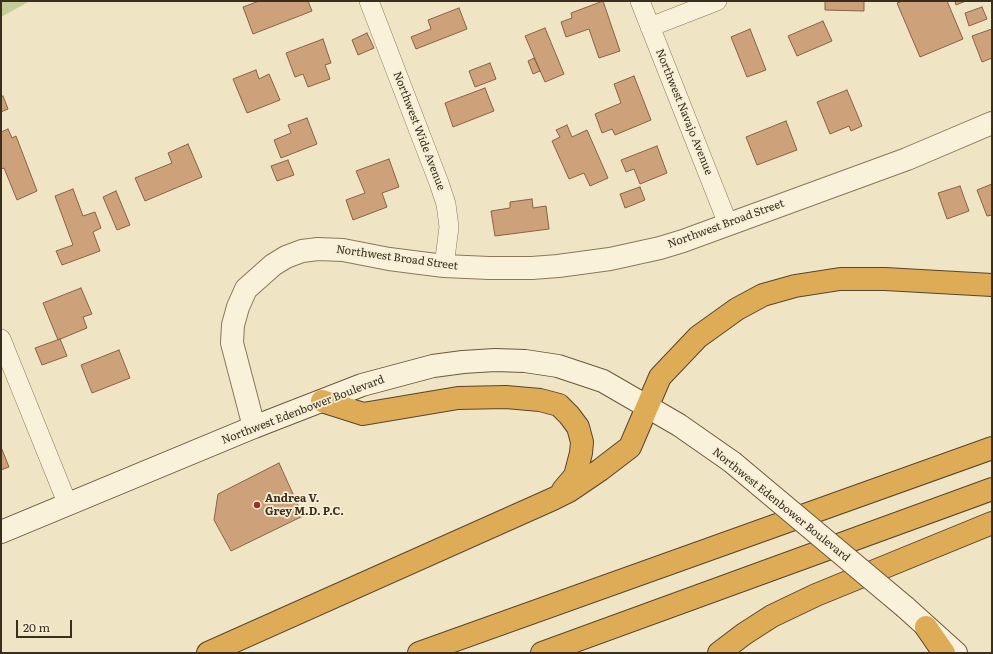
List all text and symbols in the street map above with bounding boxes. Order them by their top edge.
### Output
street label: Northwest Navajo Avenue [653,47,715,177]
street label: Northwest Wide Avenue [390,70,448,192]
street label: Northwest Broad Street [666,197,786,251]
street label: Northwest Broad Street [335,243,459,273]
street label: Northwest Edenbower Boulevard [220,373,386,447]
street label: Northwest Edenbower Boulevard [710,445,852,565]
place label: Andrea V. Grey M.D. P.C. [265,492,344,518]
marker: Andrea V. Grey M.D. P.C. [252,500,262,510]
scale bar [18,612,74,638]
text: 20 m [23,618,50,636]

